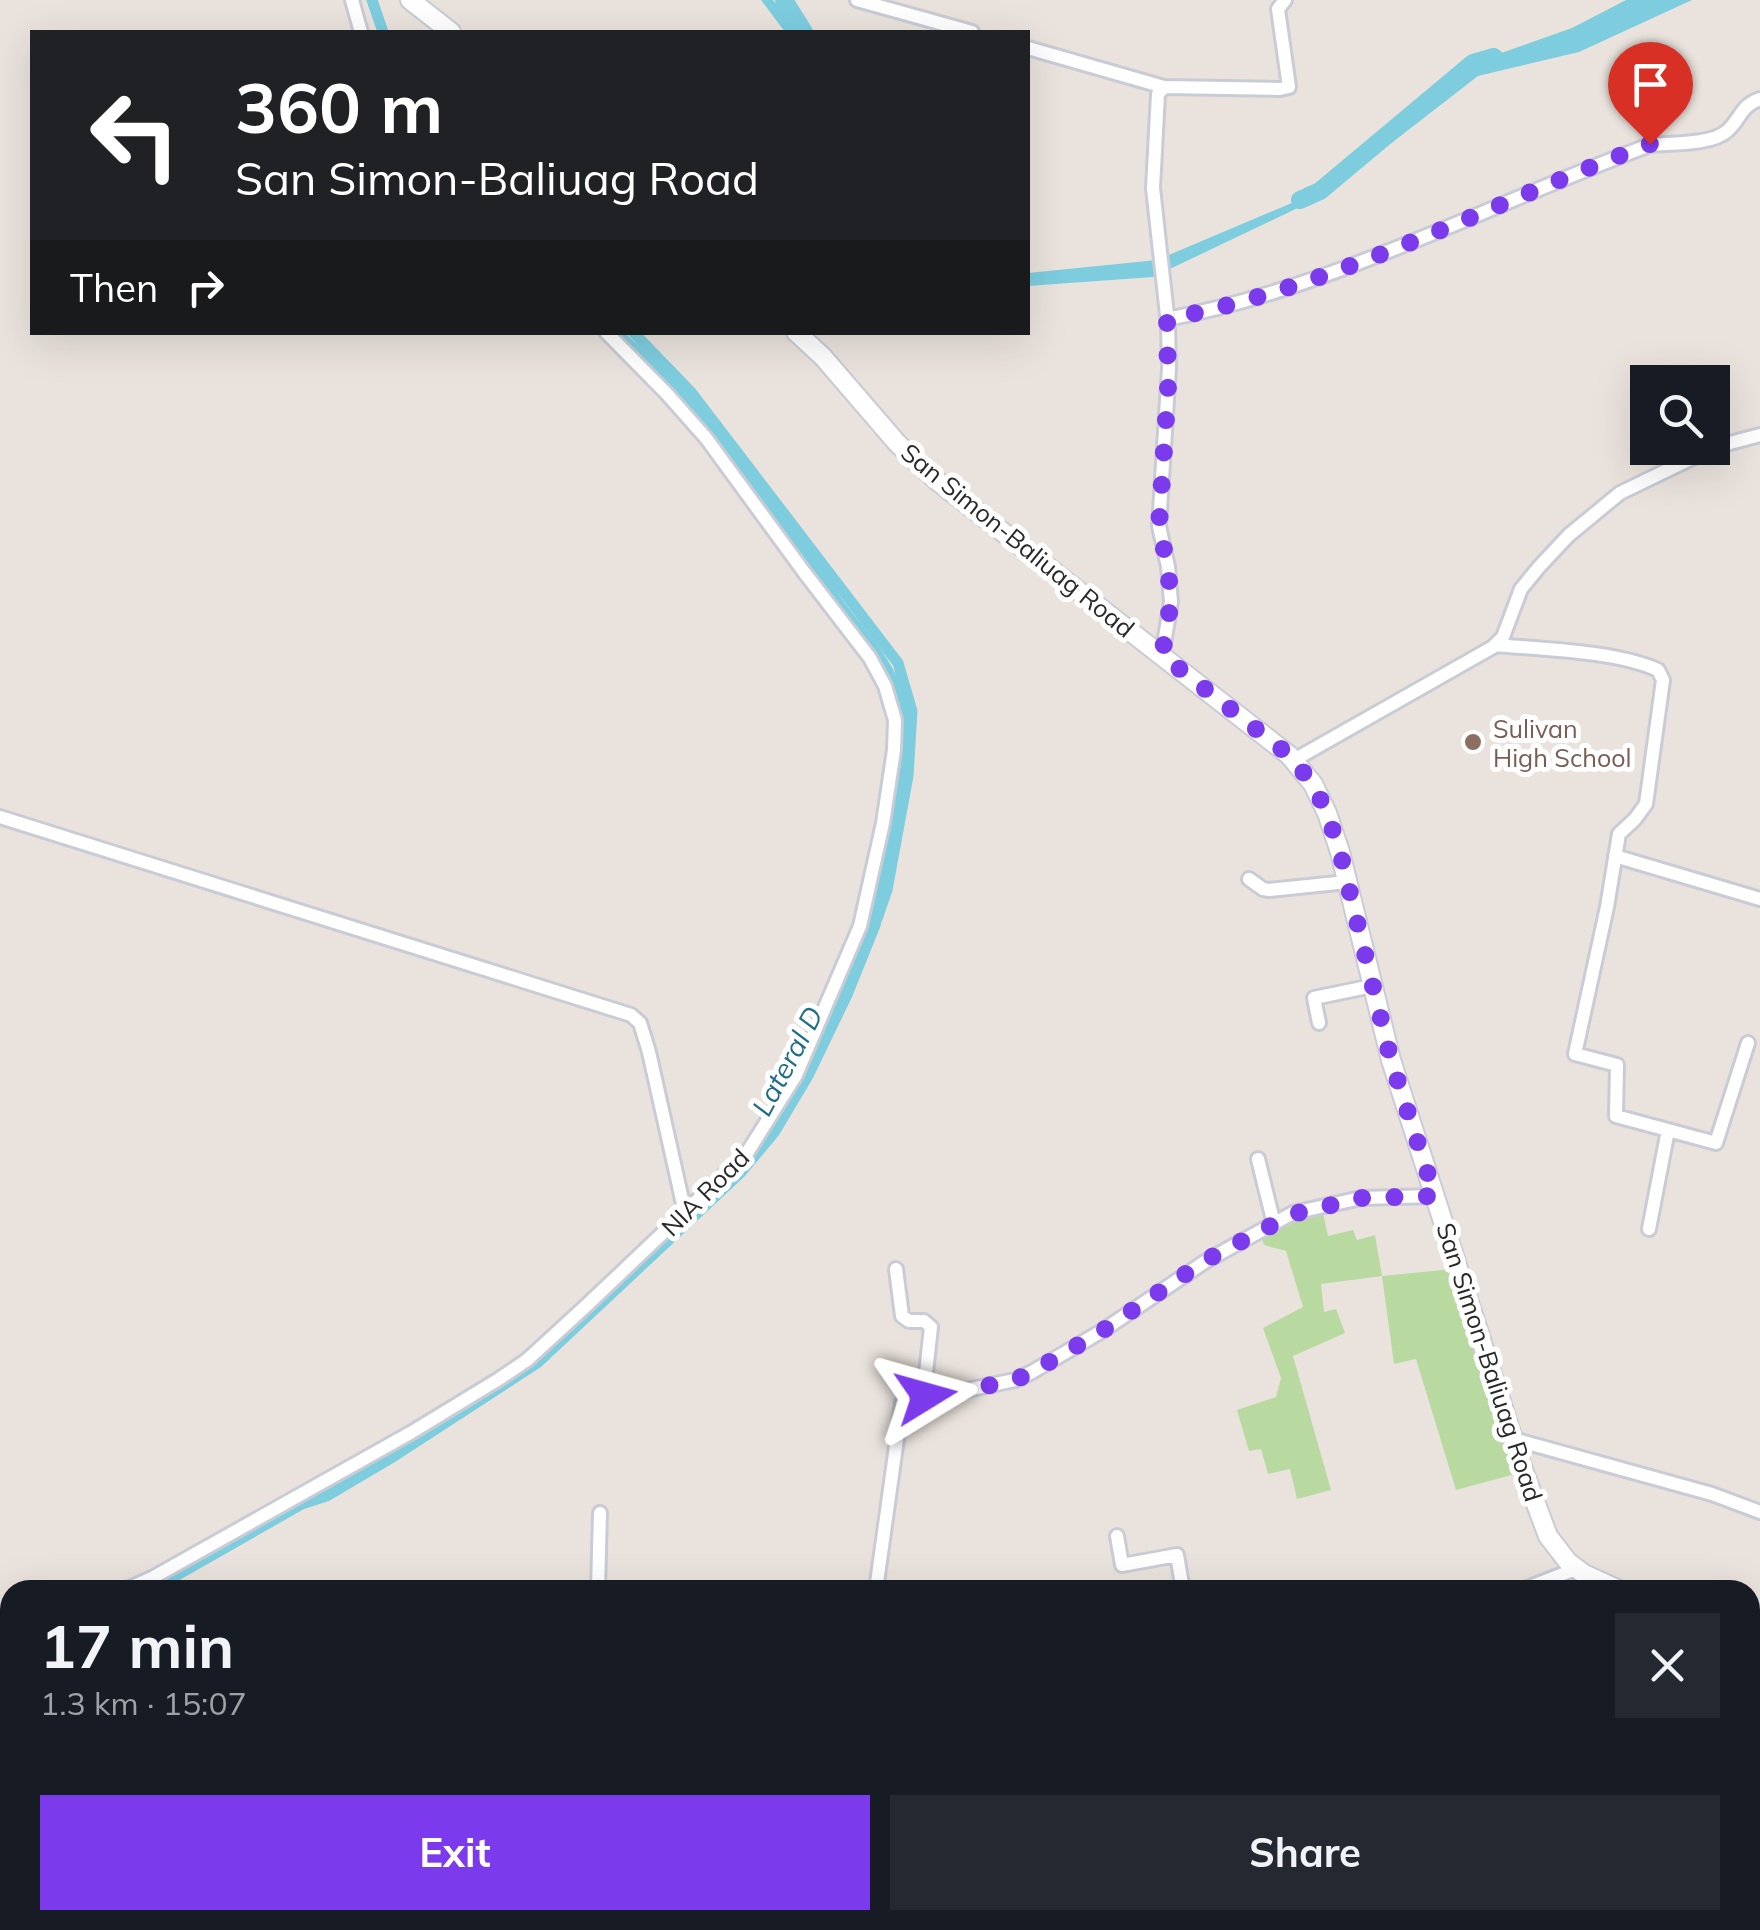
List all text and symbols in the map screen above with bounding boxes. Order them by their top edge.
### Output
pin [1608,42,1693,145]
icon: arrive [1623,57,1678,112]
text: 360 m [235,63,443,151]
icon: left [70,70,200,200]
text: San Simon-Baliuag Road [235,150,759,206]
icon: right [178,260,233,315]
text: Then [70,264,158,312]
map controls [1630,365,1730,465]
button: search [1630,365,1730,465]
street label: San Simon-Baliuag Road [895,436,1141,644]
place label: Sulivan High School [1493,713,1631,773]
marker: Sulivan High School [1462,731,1484,753]
water label: Lateral D [744,1000,830,1122]
street label: NIA Road [655,1142,755,1242]
street label: San Simon-Baliuag Road [1430,1219,1550,1505]
position arrow [874,1344,978,1448]
text: 17 min [40,1608,234,1683]
button: close [1615,1613,1720,1718]
text: 1.3 km · 15:07 [40,1683,247,1723]
button: Exit [40,1795,870,1910]
button: Share [890,1795,1720,1910]

